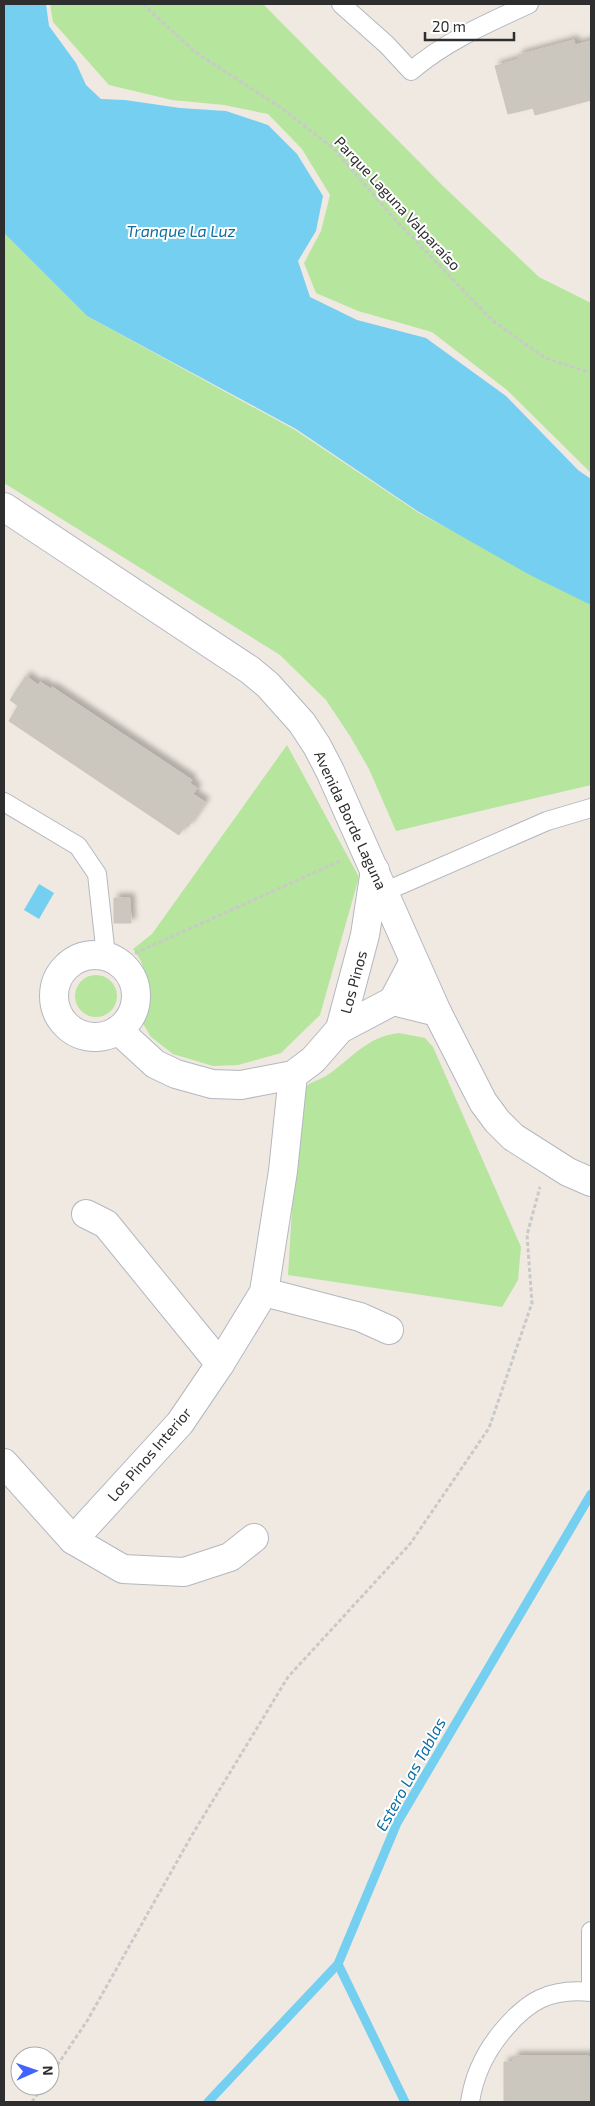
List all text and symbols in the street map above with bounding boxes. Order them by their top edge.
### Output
scale bar [425,10,514,42]
text: 20 m [432,17,466,35]
street label: Parque Laguna Valparaíso [331,132,465,274]
water label: Tranque La Luz [126,221,236,240]
street label: Avenida Borde Laguna [311,748,391,892]
street label: Los Pinos [336,948,370,1016]
street label: Los Pinos Interior [103,1403,195,1505]
water label: Estero Las Tablas [371,1714,449,1834]
north arrow [10,2046,60,2096]
text: N [40,2065,57,2076]

